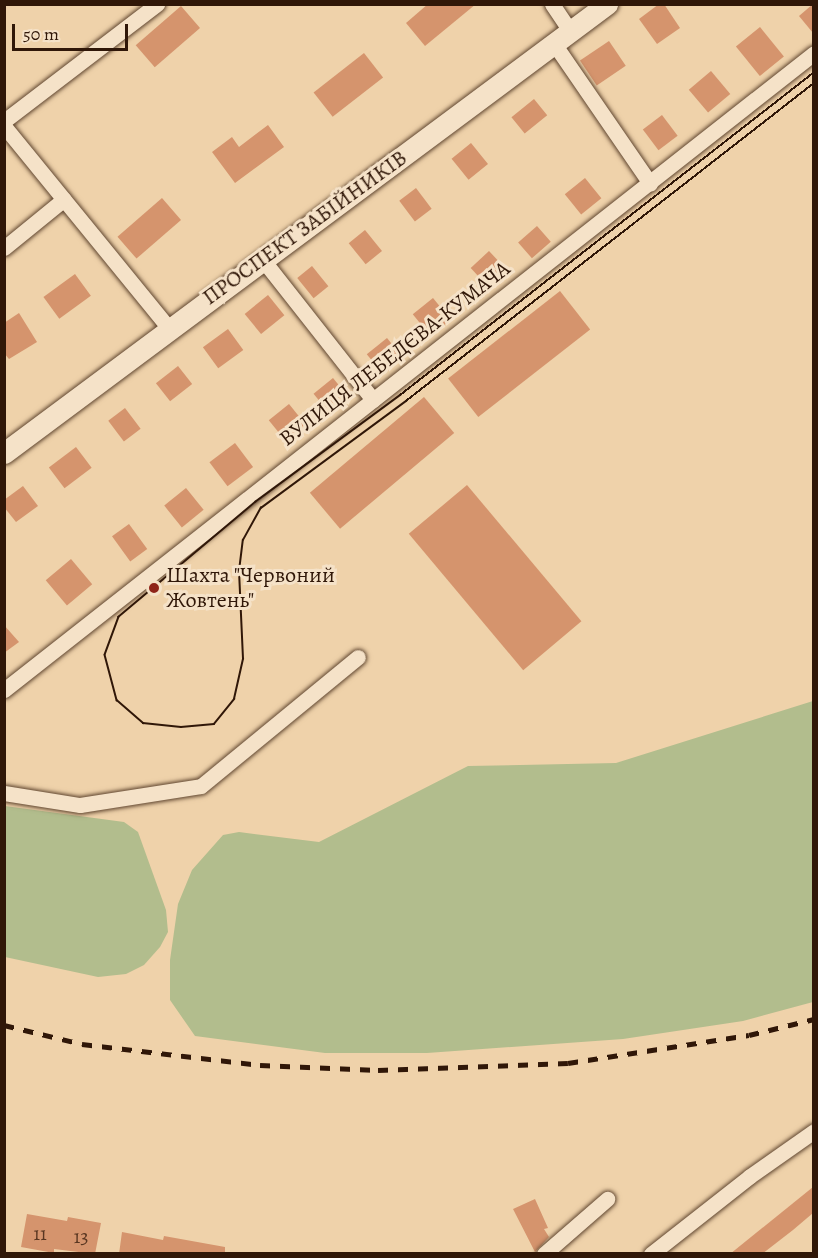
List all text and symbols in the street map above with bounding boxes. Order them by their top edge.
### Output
scale bar [15,12,130,50]
text: 50 m [23,22,59,46]
street label: ПРОСПЕКТ ЗАБІЙНИКІВ [198,145,412,311]
street label: ВУЛИЦЯ ЛЕБЕДЄВА-КУМАЧА [274,256,516,452]
place label: Шахта "Червоний Жовтень" [166,562,335,614]
marker: Шахта "Червоний Жовтень" [147,581,161,595]
house number: 11 [33,1221,47,1245]
house number: 13 [73,1224,89,1248]

